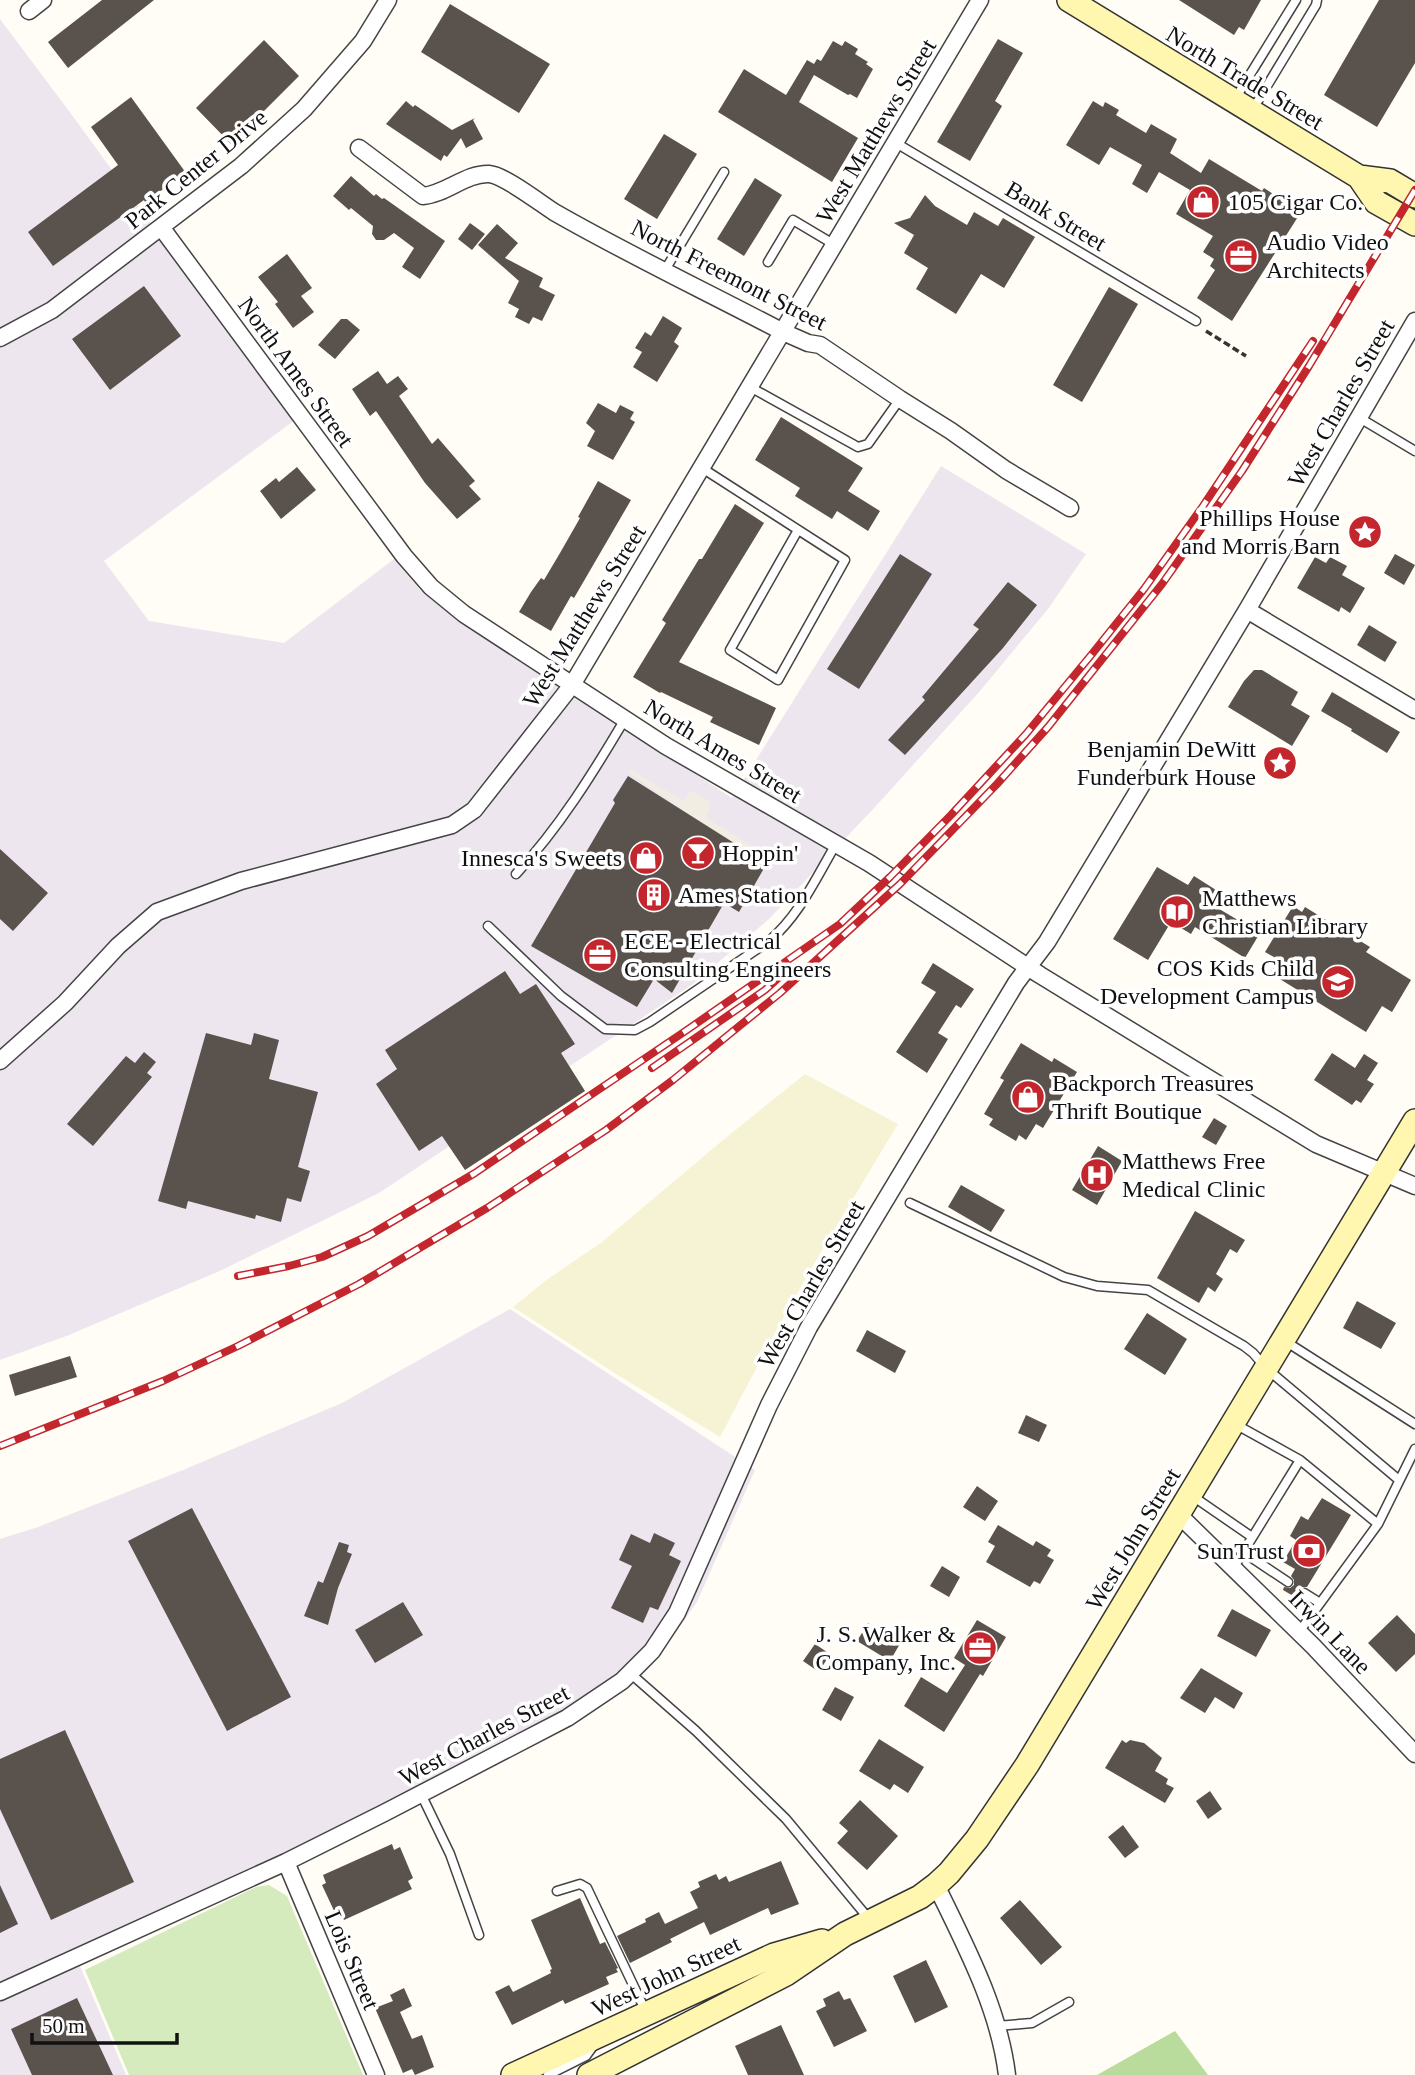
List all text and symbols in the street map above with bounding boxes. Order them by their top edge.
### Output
street label: North Trade Street [1162,21,1329,135]
street label: West Matthews Street [811,34,941,228]
street label: Park Center Drive [120,104,272,234]
street label: Bank Street [1001,176,1111,256]
shop icon: 105 Cigar Co. [1184,183,1222,221]
place label: 105 Cigar Co. [1228,189,1363,215]
street label: North Freemont Street [627,214,831,336]
place label: Audio Video Architects [1266,229,1389,283]
office icon: Audio Video Architects [1222,237,1260,275]
street label: North Ames Street [233,292,359,452]
street label: West Charles Street [1283,315,1400,491]
place label: Phillips House and Morris Barn [1181,505,1340,559]
place icon: Phillips House and Morris Barn [1346,513,1384,551]
street label: West Matthews Street [517,520,651,712]
street label: North Ames Street [640,694,807,808]
place label: Benjamin DeWitt Funderburk House [1077,736,1256,790]
place icon: Benjamin DeWitt Funderburk House [1261,744,1299,782]
bar icon: Hoppin' [679,834,717,872]
shop icon: Innesca's Sweets [627,839,665,877]
place label: Hoppin' [722,840,798,866]
place label: Innesca's Sweets [461,845,622,871]
building icon: Ames Station [635,876,673,914]
place label: Ames Station [678,882,808,908]
place label: Matthews Christian Library [1202,885,1368,939]
library icon: Matthews Christian Library [1158,893,1196,931]
place label: ECE - Electrical Consulting Engineers [624,928,831,982]
office icon: ECE - Electrical Consulting Engineers [581,936,619,974]
place label: COS Kids Child Development Campus [1100,955,1314,1009]
school or university icon: COS Kids Child Development Campus [1319,963,1357,1001]
place label: Backporch Treasures Thrift Boutique [1052,1070,1254,1124]
shop icon: Backporch Treasures Thrift Boutique [1009,1078,1047,1116]
place label: Matthews Free Medical Clinic [1122,1148,1265,1202]
hospital icon: Matthews Free Medical Clinic [1078,1156,1116,1194]
street label: West Charles Street [753,1196,870,1372]
street label: West John Street [1080,1463,1186,1615]
bank icon: SunTrust [1290,1532,1328,1570]
place label: SunTrust [1197,1538,1284,1564]
street label: Irwin Lane [1284,1585,1376,1679]
place label: J. S. Walker & Company, Inc. [816,1621,956,1675]
office icon: J. S. Walker & Company, Inc. [961,1629,999,1667]
street label: West Charles Street [395,1679,574,1791]
street label: Lois Street [320,1907,385,2014]
street label: West John Street [588,1930,745,2022]
scale bar [32,2002,177,2046]
text: 50 m [42,2014,85,2038]

